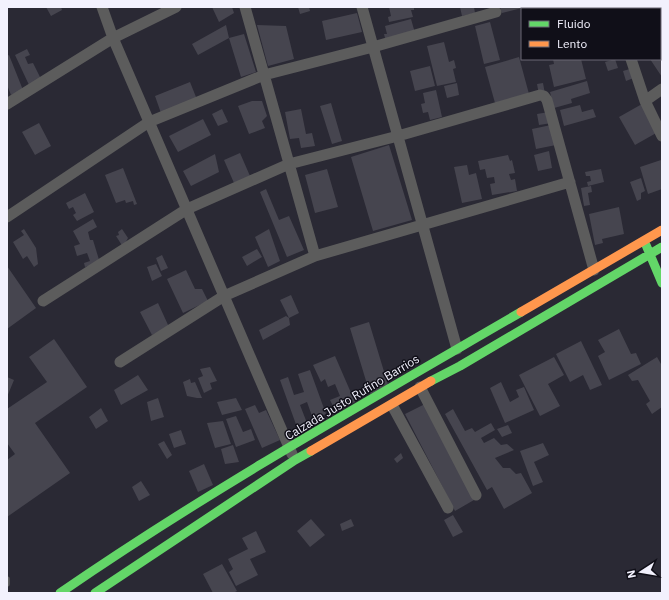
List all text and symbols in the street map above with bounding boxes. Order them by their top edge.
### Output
legend [521,8,661,60]
text: Fluido [557,16,591,31]
text: Lento [557,36,587,51]
street label: Calzada Justo Rufino Barrios [282,351,422,443]
north arrow [621,552,661,592]
text: N [624,569,639,579]

